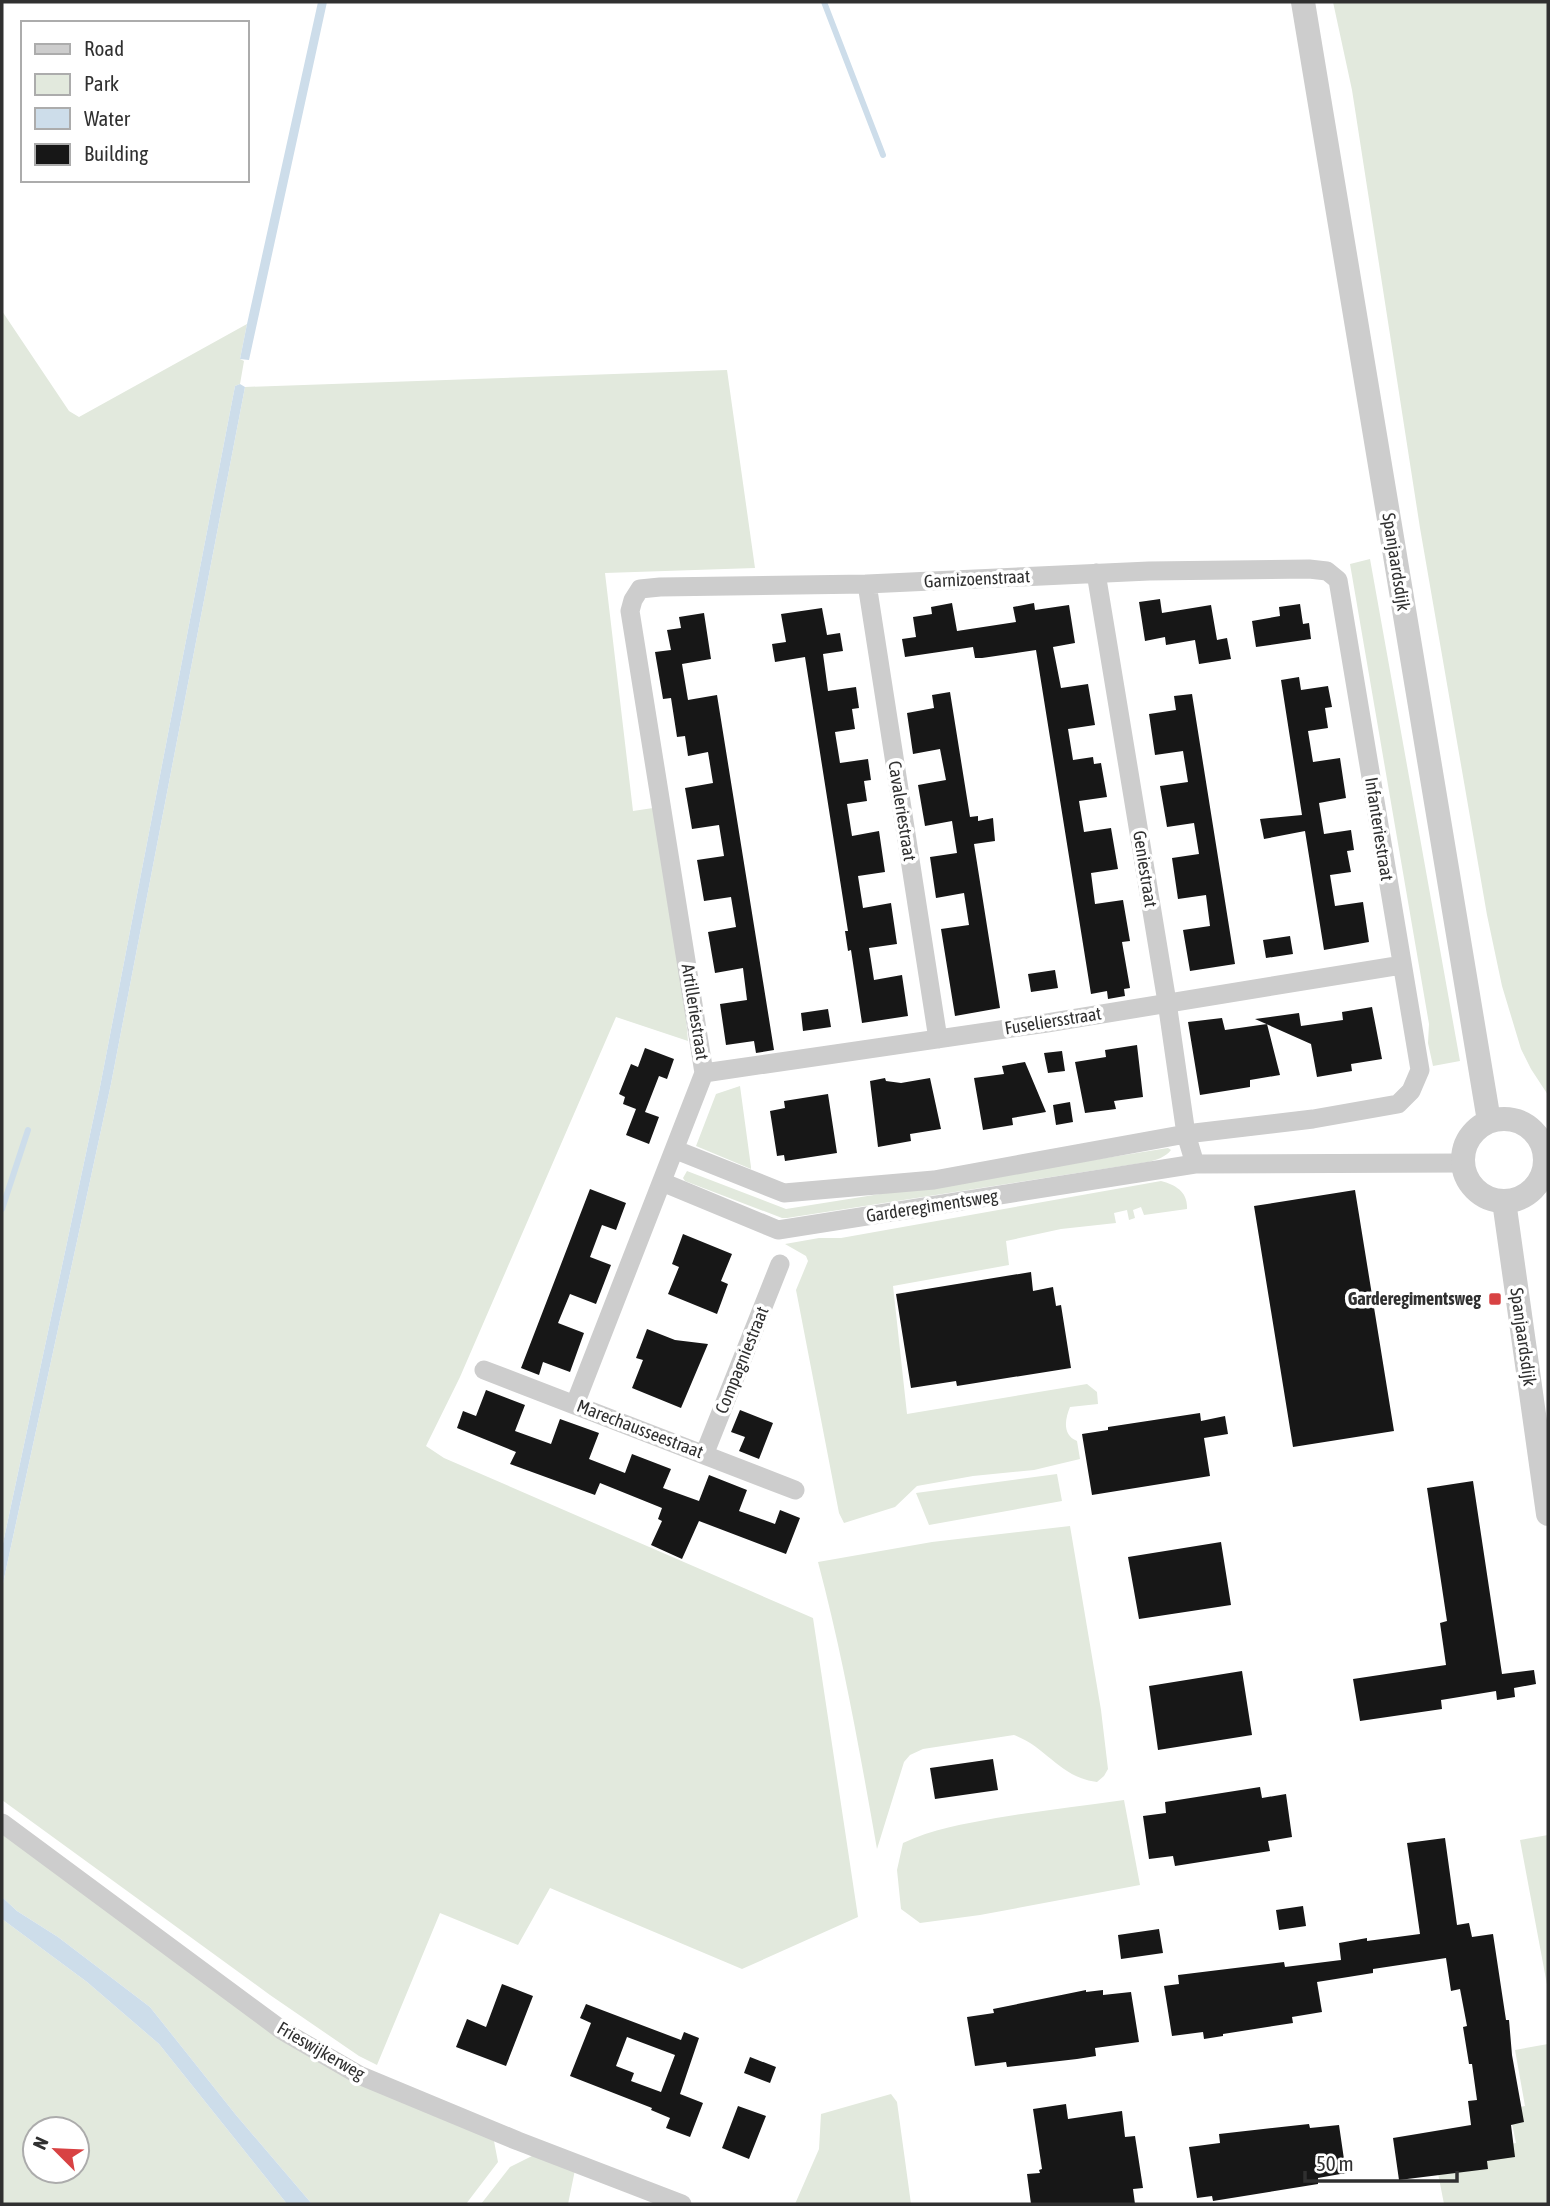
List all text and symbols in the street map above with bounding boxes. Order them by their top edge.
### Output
legend [21,21,248,182]
text: Road [84,36,124,60]
text: Park [84,71,119,95]
text: Water [84,106,131,130]
text: Building [84,141,148,165]
street label: Spanjaardsdijk [1378,511,1415,613]
street label: Garnizoenstraat [923,565,1031,592]
street label: Cavaleriestraat [884,759,921,862]
street label: Infanteriestraat [1361,776,1398,882]
street label: Geniestraat [1129,829,1162,909]
street label: Artilleriestraat [678,962,713,1061]
street label: Fuseliersstraat [1003,1003,1103,1038]
street label: Garderegimentsweg [865,1185,1000,1226]
street label: Spanjaardsdijk [1506,1286,1541,1387]
place label: Garderegimentsweg [1348,1288,1481,1309]
marker: Garderegimentsweg [1487,1291,1503,1307]
street label: Compagniestraat [711,1303,773,1416]
street label: Marechausseestraat [574,1395,706,1462]
street label: Frieswijkerweg [274,2017,369,2084]
north arrow [21,2115,91,2185]
text: N [28,2133,53,2153]
scale bar [1305,2140,1457,2184]
text: 50 m [1316,2151,1354,2175]

